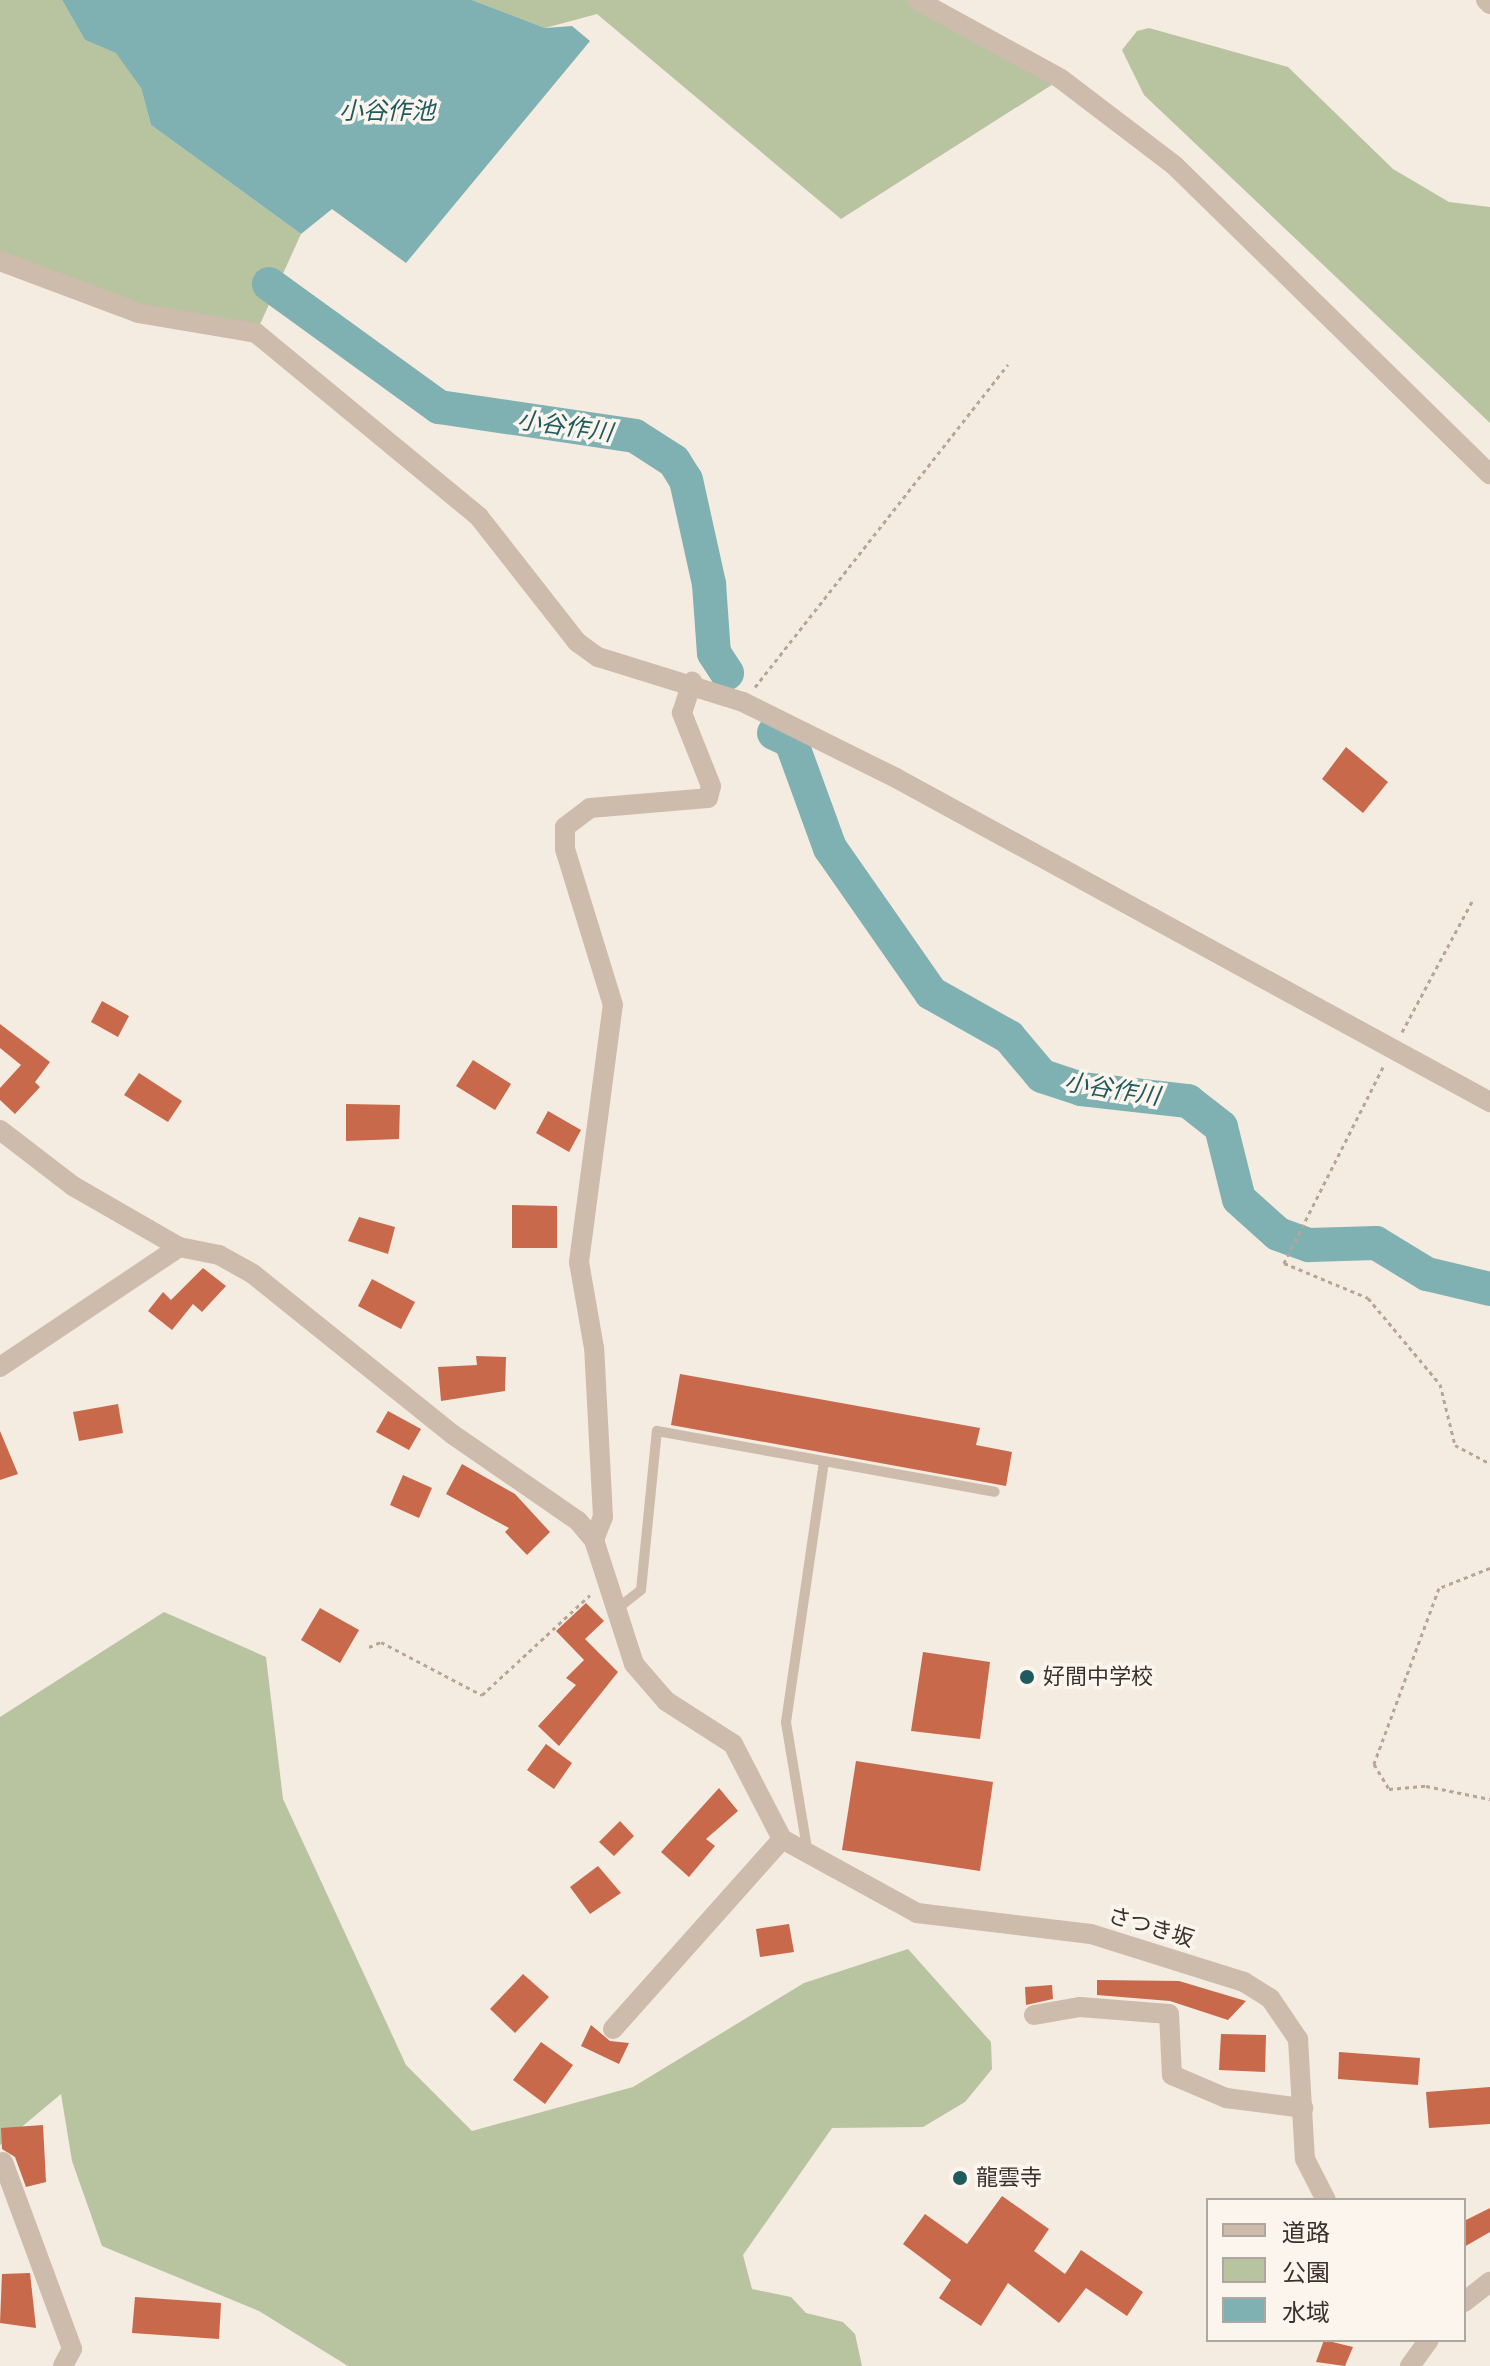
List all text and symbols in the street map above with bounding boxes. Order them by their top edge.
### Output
water label: 小谷作池 [339,97,435,125]
water label: 小谷作川 [515,405,615,447]
water label: 小谷作川 [1062,1067,1162,1111]
place label: 好間中学校 [1043,1664,1153,1690]
marker: 好間中学校 [1018,1668,1036,1686]
street label: さつき坂 [1105,1902,1197,1952]
place label: 龍雲寺 [976,2165,1042,2191]
marker: 龍雲寺 [951,2169,969,2187]
legend [1206,2198,1466,2342]
text: 道路 [1282,2216,1330,2248]
text: 公園 [1282,2256,1330,2288]
text: 水域 [1282,2296,1330,2328]

